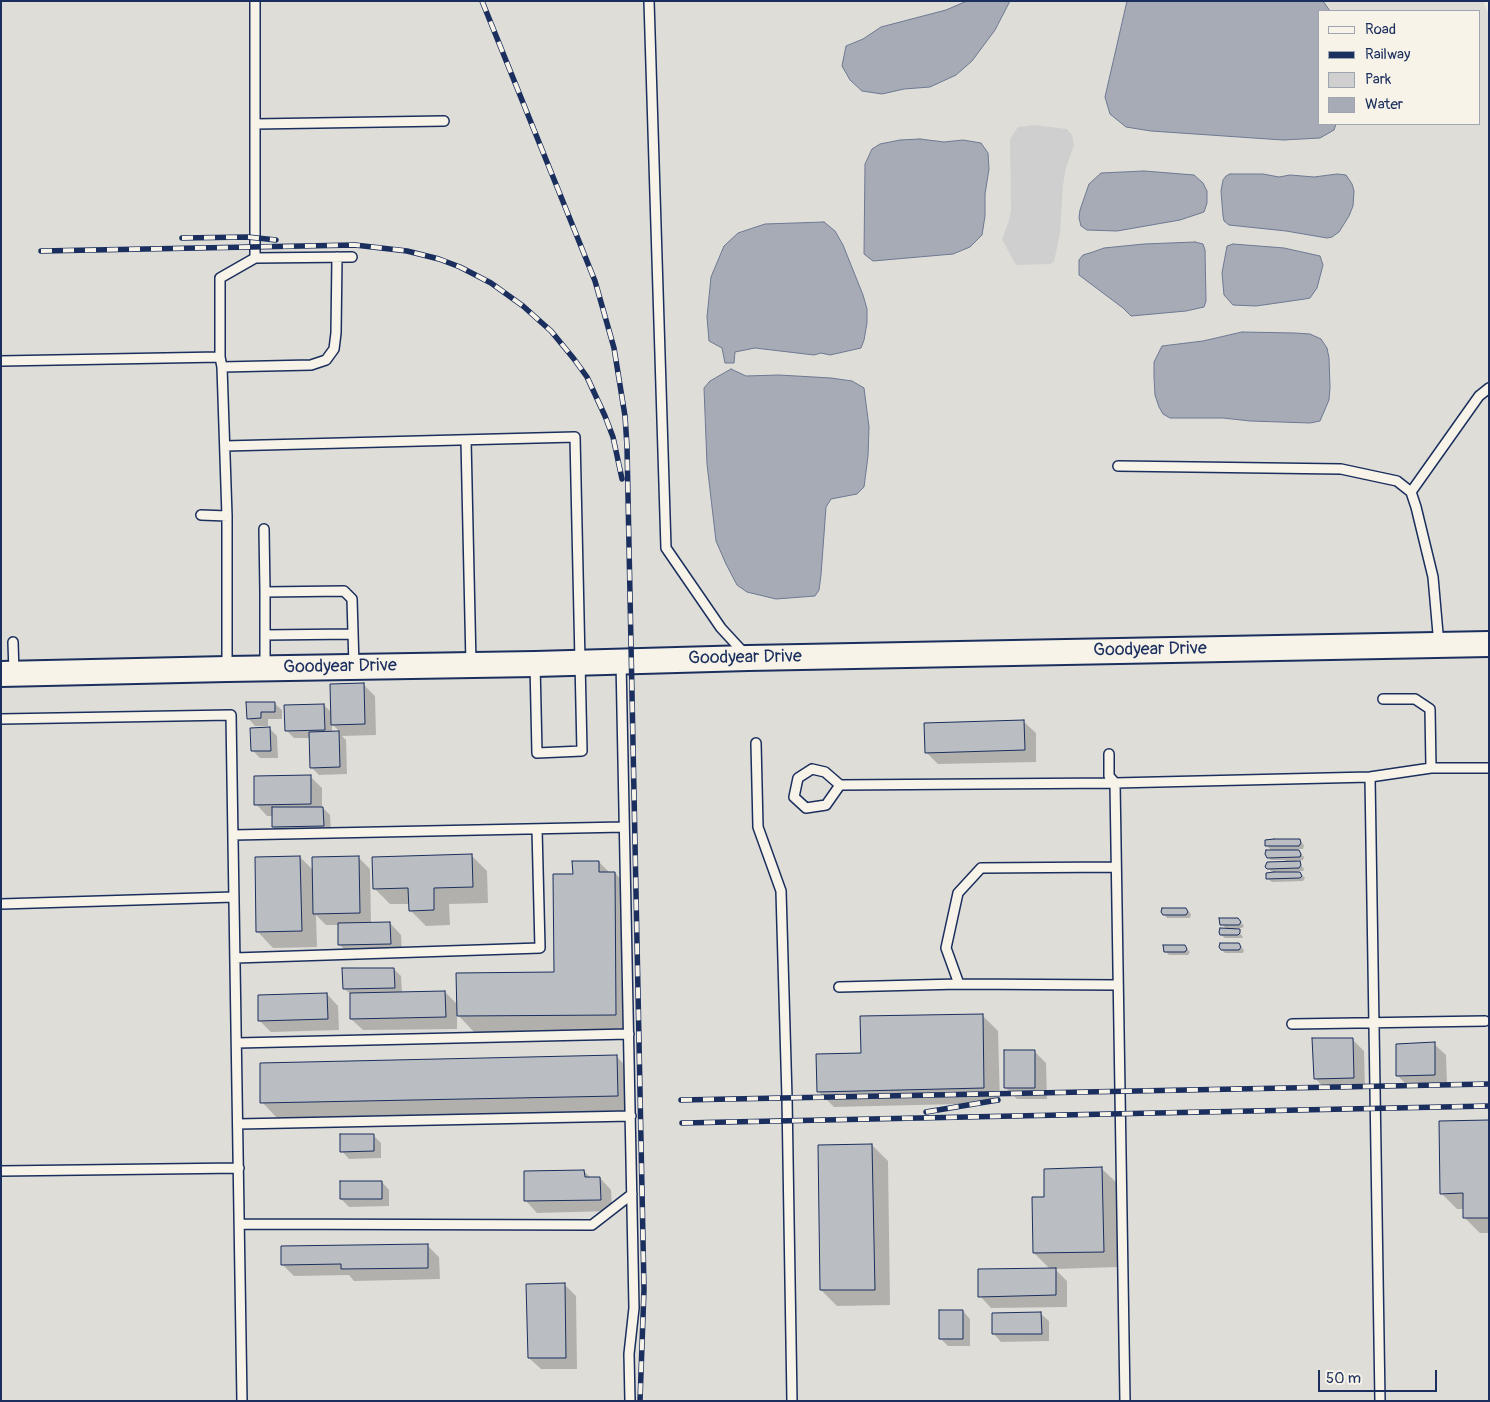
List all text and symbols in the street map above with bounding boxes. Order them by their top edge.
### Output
legend [1318,10,1480,125]
text: Road [1365,20,1396,39]
text: Railway [1365,45,1410,64]
text: Park [1365,70,1391,89]
text: Water [1365,95,1403,114]
street label: Goodyear Drive [1093,638,1207,662]
street label: Goodyear Drive [688,646,802,670]
street label: Goodyear Drive [283,655,397,679]
scale bar [1320,1360,1439,1392]
text: 50 m [1326,1369,1361,1388]

